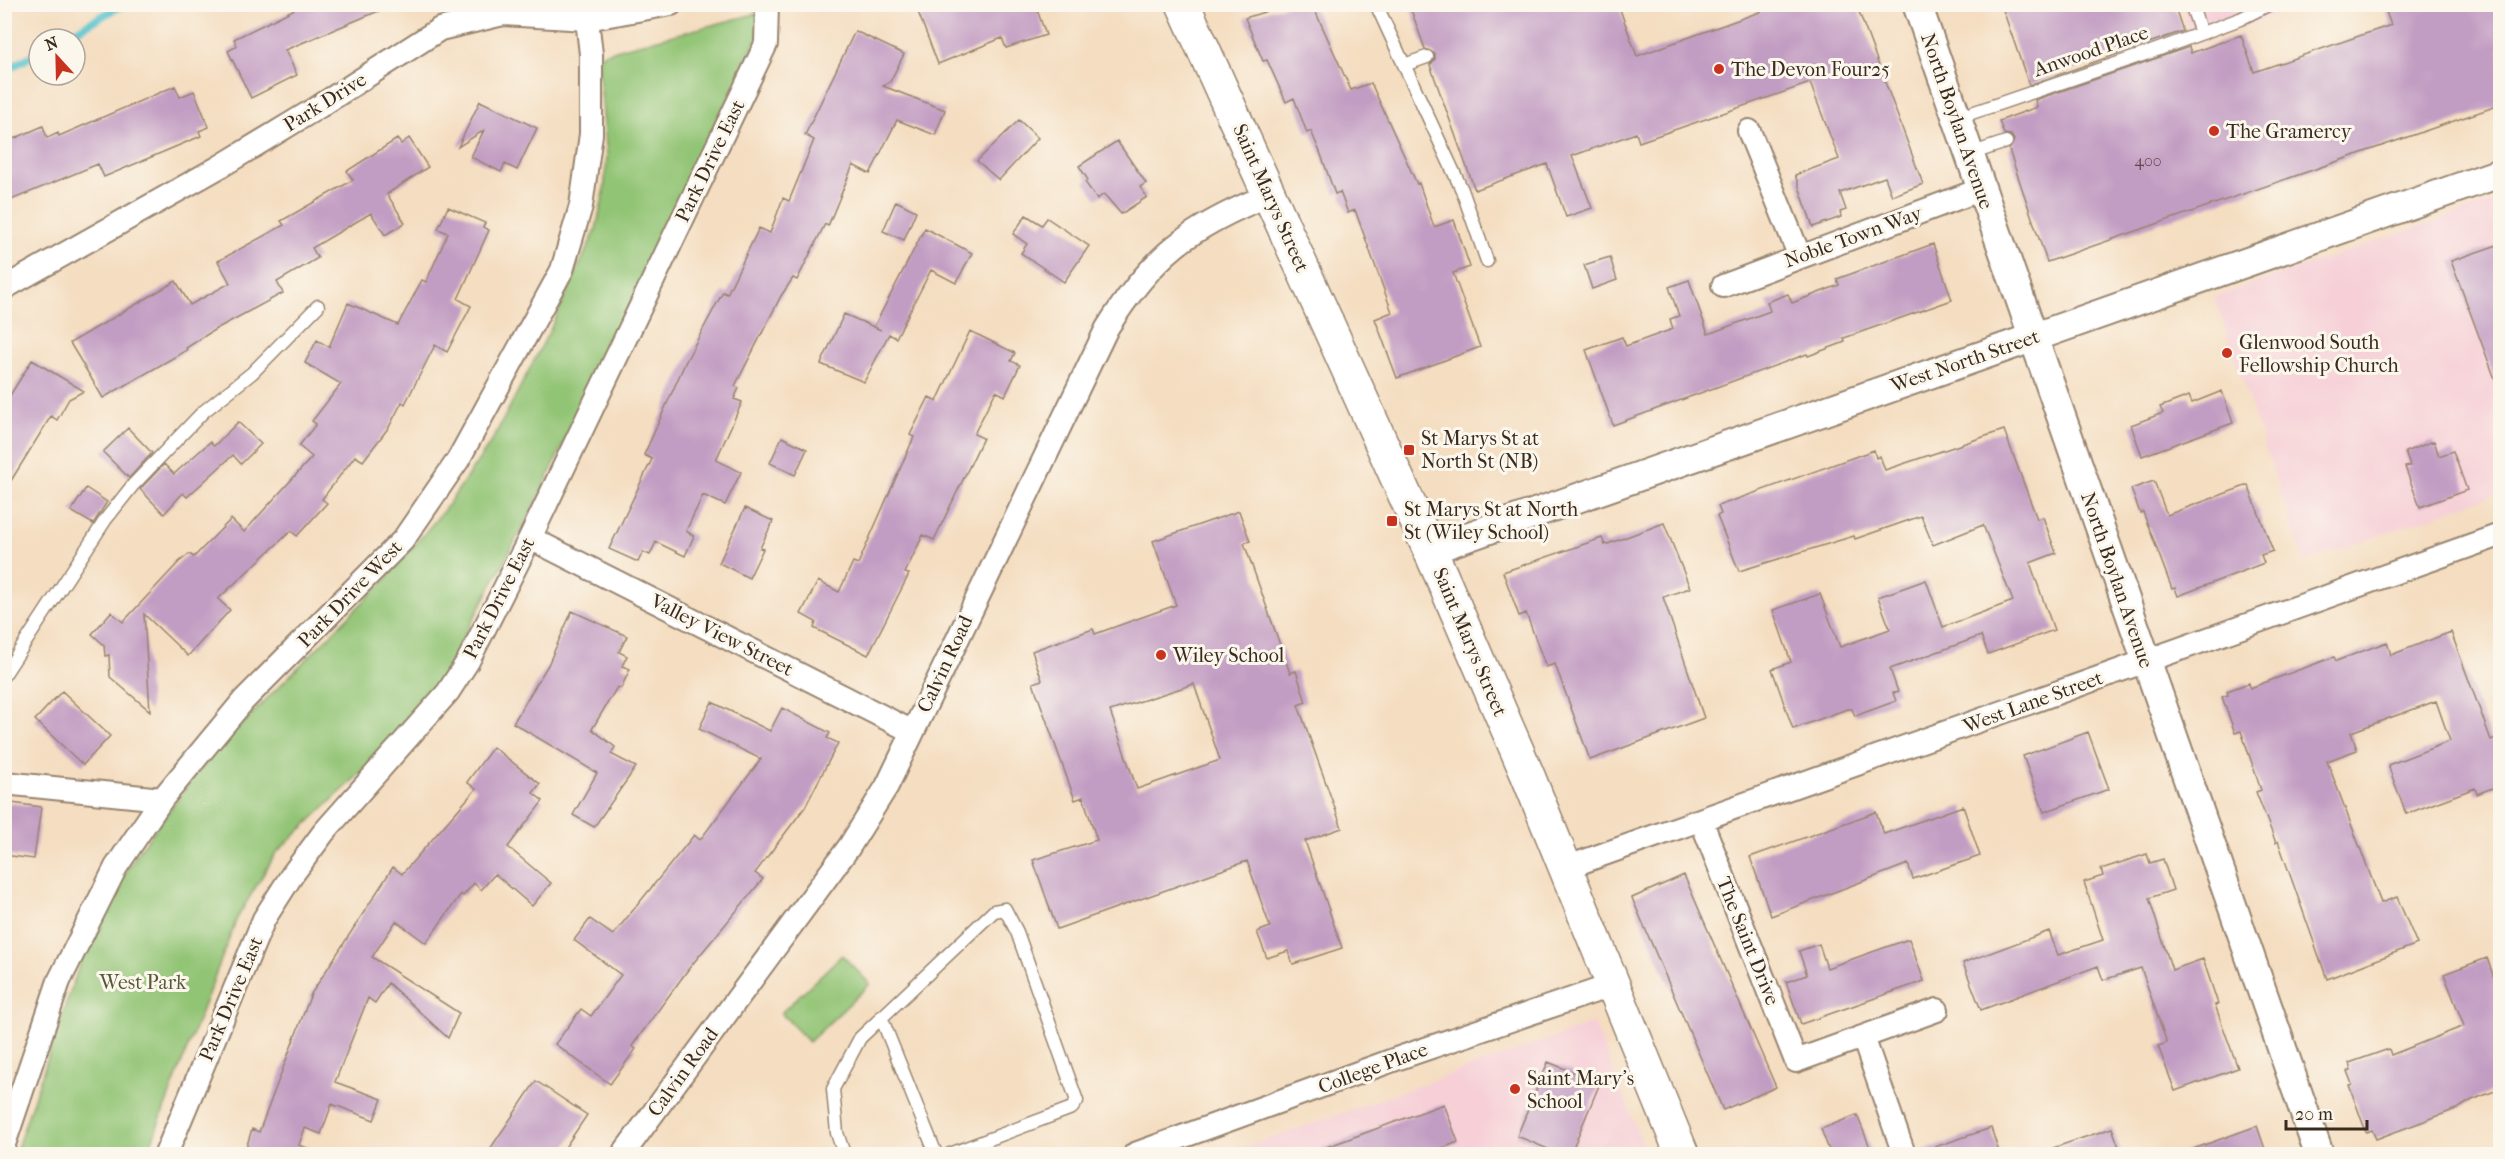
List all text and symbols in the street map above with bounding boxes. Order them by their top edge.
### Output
street label: Anwood Place [2030,21,2151,82]
north arrow [27,27,87,87]
street label: North Boylan Avenue [1916,30,1998,212]
text: N [42,32,62,55]
place label: The Devon Four25 [1731,58,1890,81]
marker: The Devon Four25 [1712,62,1726,76]
street label: Park Drive [280,68,371,136]
street label: Park Drive East [670,96,750,226]
street label: Saint Marys Street [1228,120,1314,276]
place label: The Gramercy [2226,120,2353,143]
marker: The Gramercy [2207,124,2221,138]
house number: 400 [2134,151,2162,170]
street label: Noble Town Way [1781,201,1926,273]
street label: West North Street [1887,325,2042,398]
place label: Glenwood South Fellowship Church [2239,331,2400,377]
marker: Glenwood South Fellowship Church [2220,346,2234,360]
place label: St Marys St at North St (NB) [1421,427,1539,473]
marker: St Marys St at North St (NB) [1402,443,1416,457]
street label: North Boylan Avenue [2076,489,2158,671]
place label: St Marys St at North St (Wiley School) [1404,498,1579,544]
marker: St Marys St at North St (Wiley School) [1385,514,1399,528]
street label: Park Drive East [459,533,539,663]
street label: Park Drive West [293,536,407,652]
street label: Saint Marys Street [1428,564,1512,720]
street label: Valley View Street [646,589,797,681]
street label: Calvin Road [913,611,978,716]
place label: Wiley School [1172,644,1285,667]
marker: Wiley School [1154,648,1168,662]
street label: West Lane Street [1959,666,2106,738]
street label: The Saint Drive [1712,873,1784,1009]
street label: Park Drive East [194,933,268,1065]
park label: West Park [99,971,187,994]
street label: Calvin Road [643,1022,724,1121]
street label: College Place [1315,1038,1431,1098]
place label: Saint Mary's School [1527,1067,1634,1113]
marker: Saint Mary's School [1508,1082,1522,1096]
scale bar [2286,1093,2367,1131]
text: 20 m [2295,1104,2333,1125]

